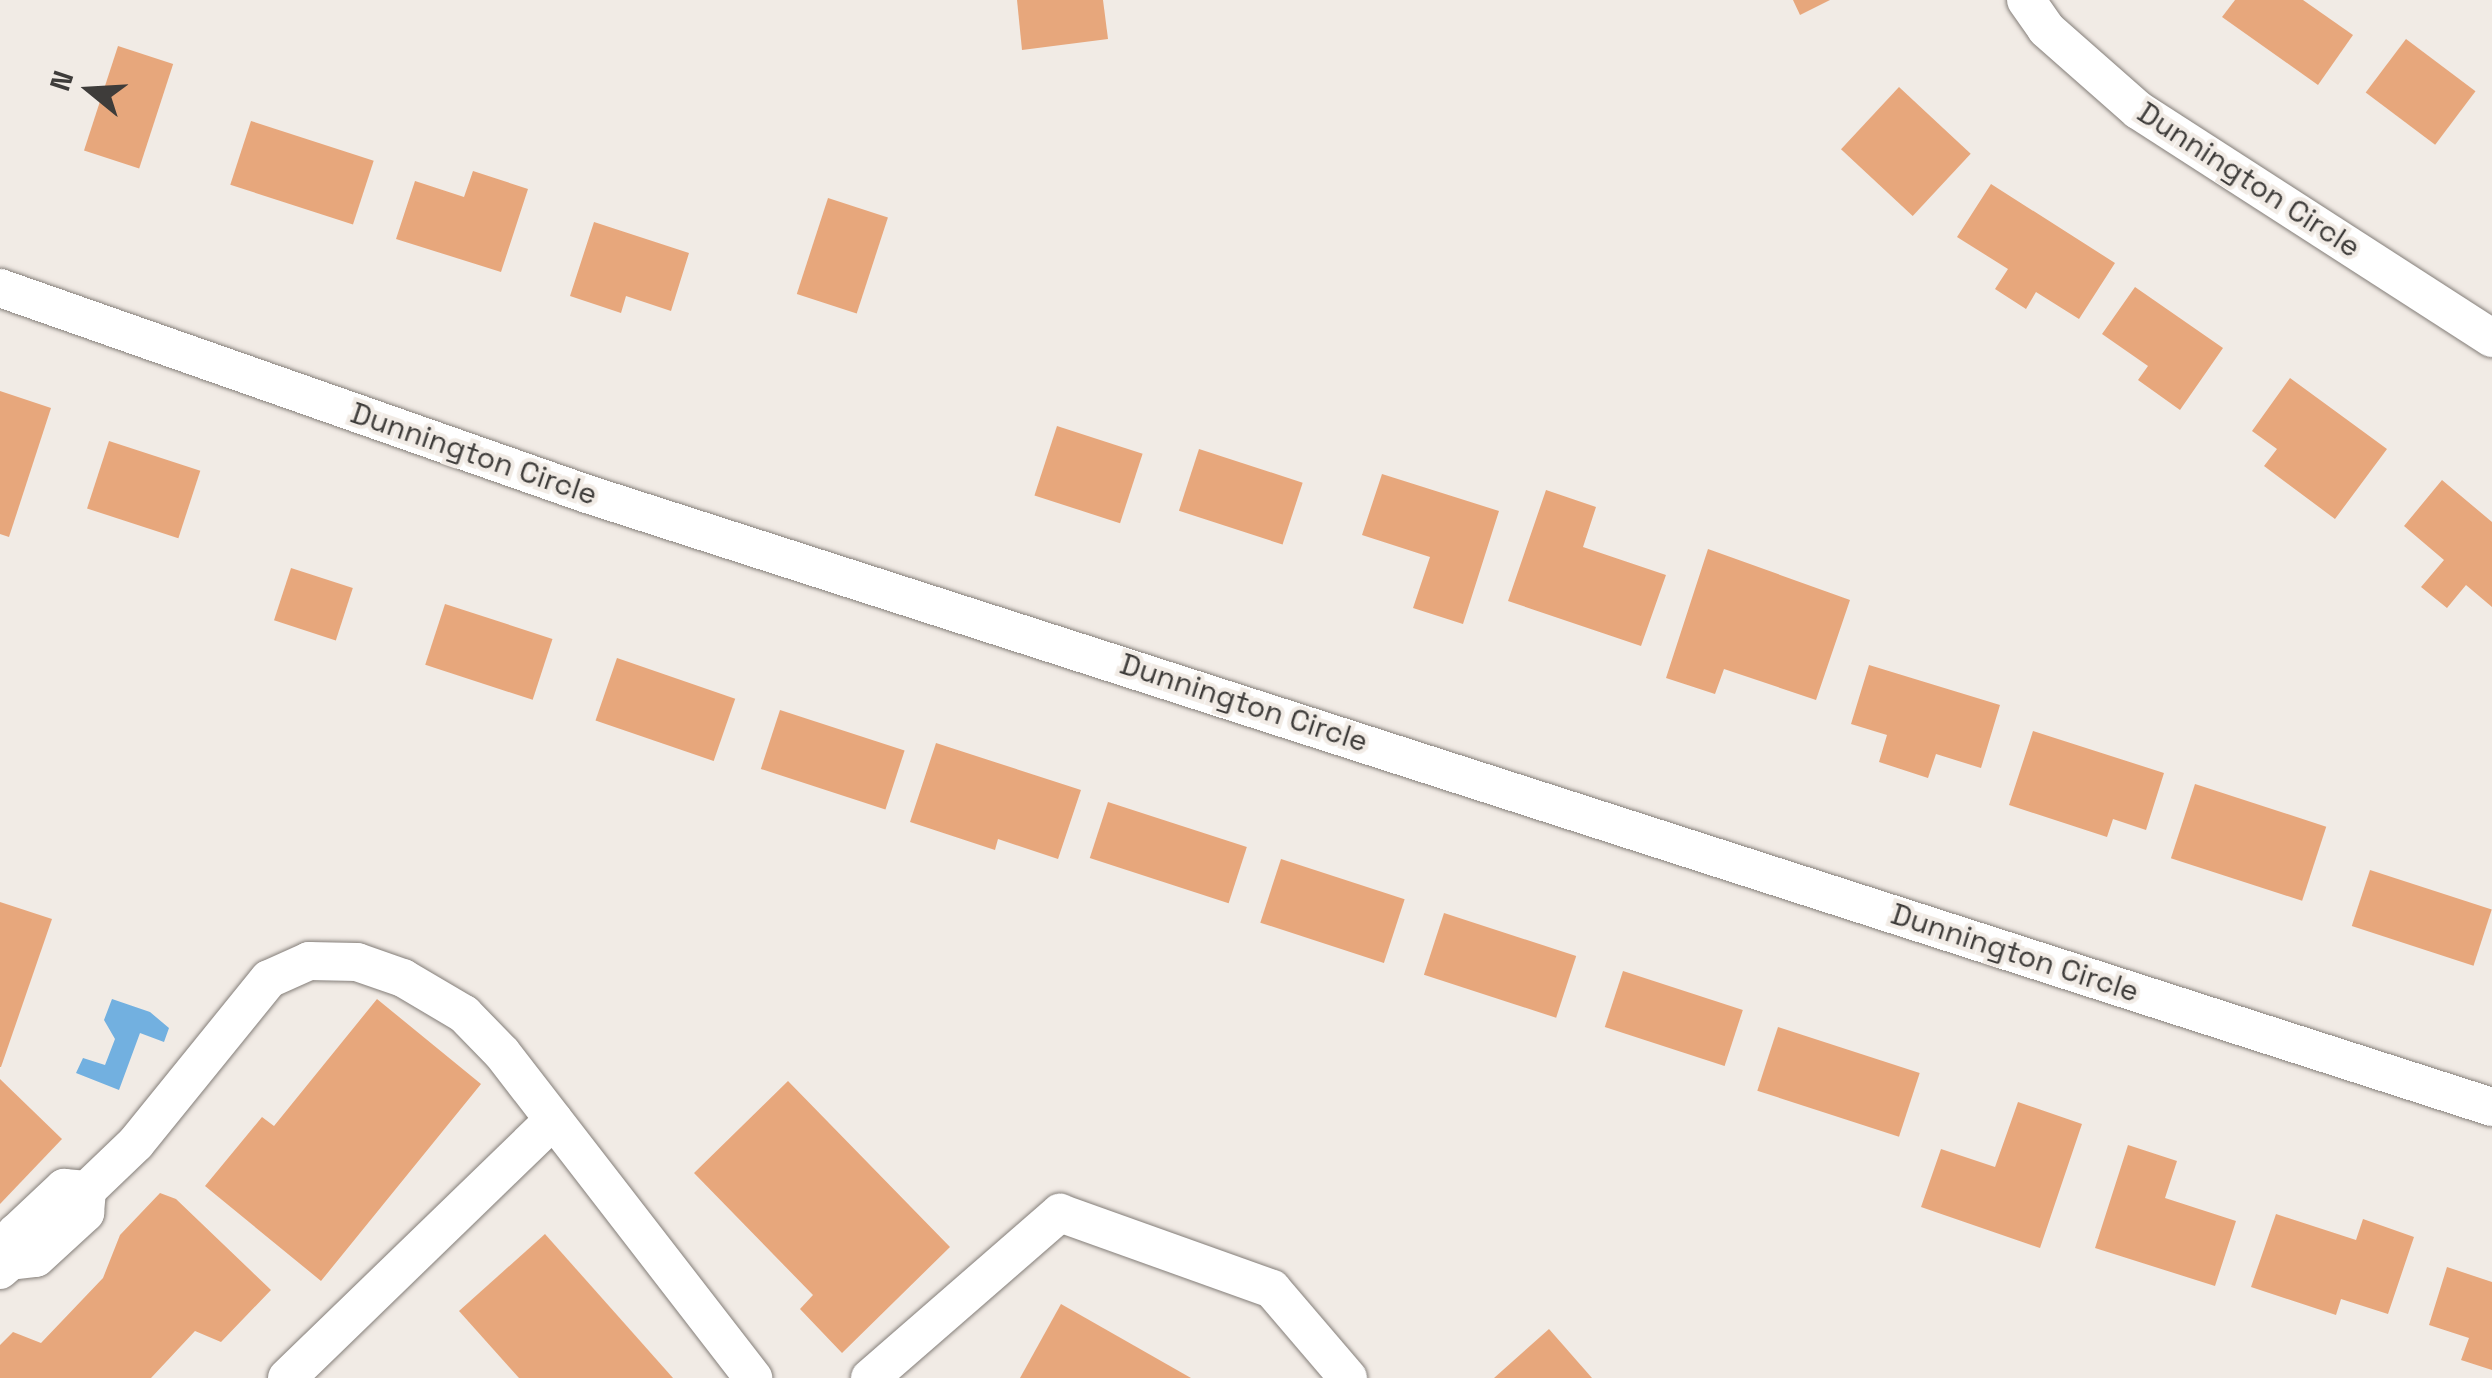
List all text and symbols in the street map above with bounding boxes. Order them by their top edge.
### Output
north arrow [40,40,140,140]
text: N [41,66,81,95]
street label: Dunnington Circle [2131,95,2367,265]
street label: Dunnington Circle [346,395,602,513]
street label: Dunnington Circle [1116,646,1372,760]
street label: Dunnington Circle [1887,896,2143,1010]

